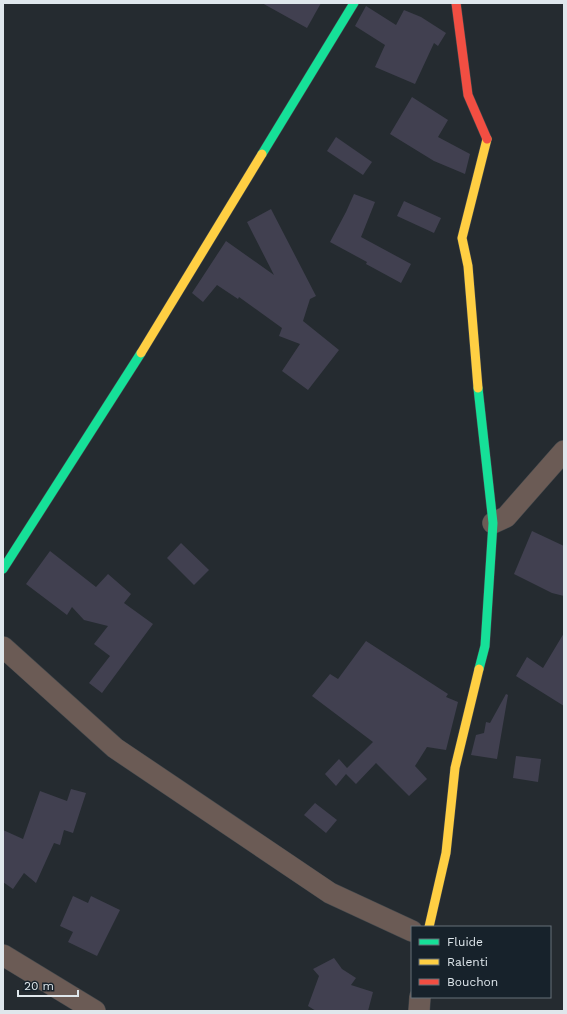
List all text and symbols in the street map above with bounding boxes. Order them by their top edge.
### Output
legend [411,926,551,998]
text: Fluide [447,935,483,949]
text: Ralenti [447,955,488,969]
scale bar [18,972,78,998]
text: Bouchon [447,975,498,989]
text: 20 m [24,979,54,993]

